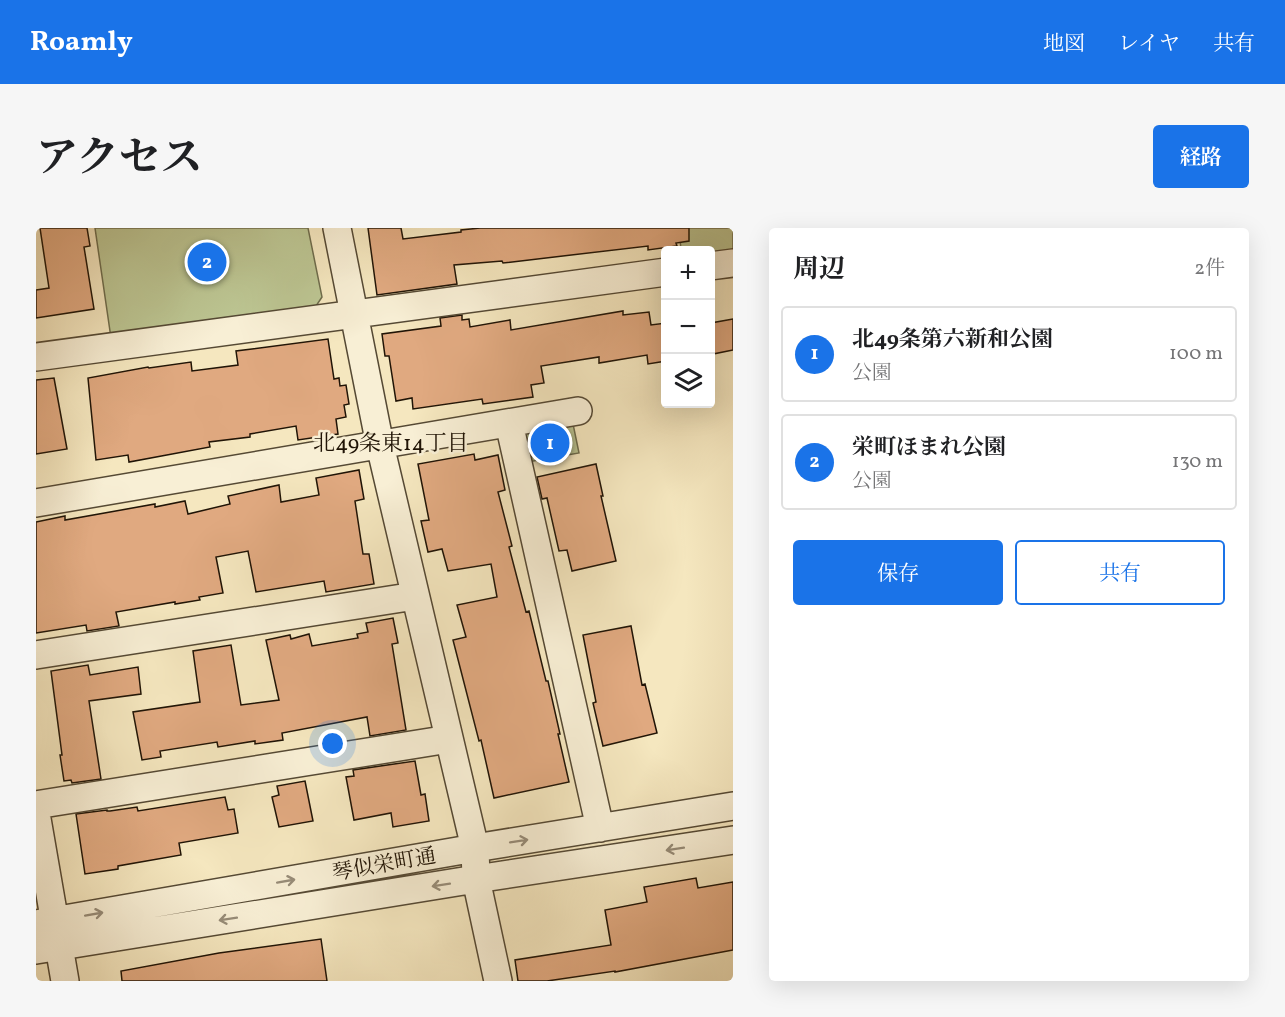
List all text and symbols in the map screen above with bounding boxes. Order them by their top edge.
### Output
text: Roamly [30,23,133,62]
text: 地図 [1043,30,1085,59]
text: レイヤ [1118,30,1180,59]
text: 共有 [1213,30,1255,59]
button: 経路 [1153,125,1249,188]
text: アクセス [36,131,203,190]
pin: 2 [188,240,226,285]
map controls [661,246,715,408]
button: + [661,246,715,300]
text: 周辺 [793,252,845,288]
text: 2件 [1194,255,1225,283]
button: − [661,300,715,354]
text: 北49条第六新和公園 [852,325,1053,356]
text: 1 [810,340,819,368]
text: 100 m [1169,340,1223,368]
button: layers [661,354,715,408]
text: 公園 [852,360,892,388]
pin: 1 [530,420,570,466]
district label: 北49条東14丁目 [313,429,469,460]
text: 栄町ほまれ公園 [852,433,1006,464]
text: 2 [809,448,820,476]
text: 130 m [1172,448,1223,476]
text: 公園 [852,468,892,496]
button: 保存 [793,540,1003,605]
button: 共有 [1015,540,1225,605]
your location [318,729,347,758]
one-way arrow [509,835,529,846]
street label: 琴似栄町通 [330,842,438,889]
one-way arrow [666,844,686,855]
one-way arrow [276,875,295,886]
one-way arrow [432,880,451,891]
one-way arrow [83,908,103,919]
one-way arrow [218,913,238,924]

